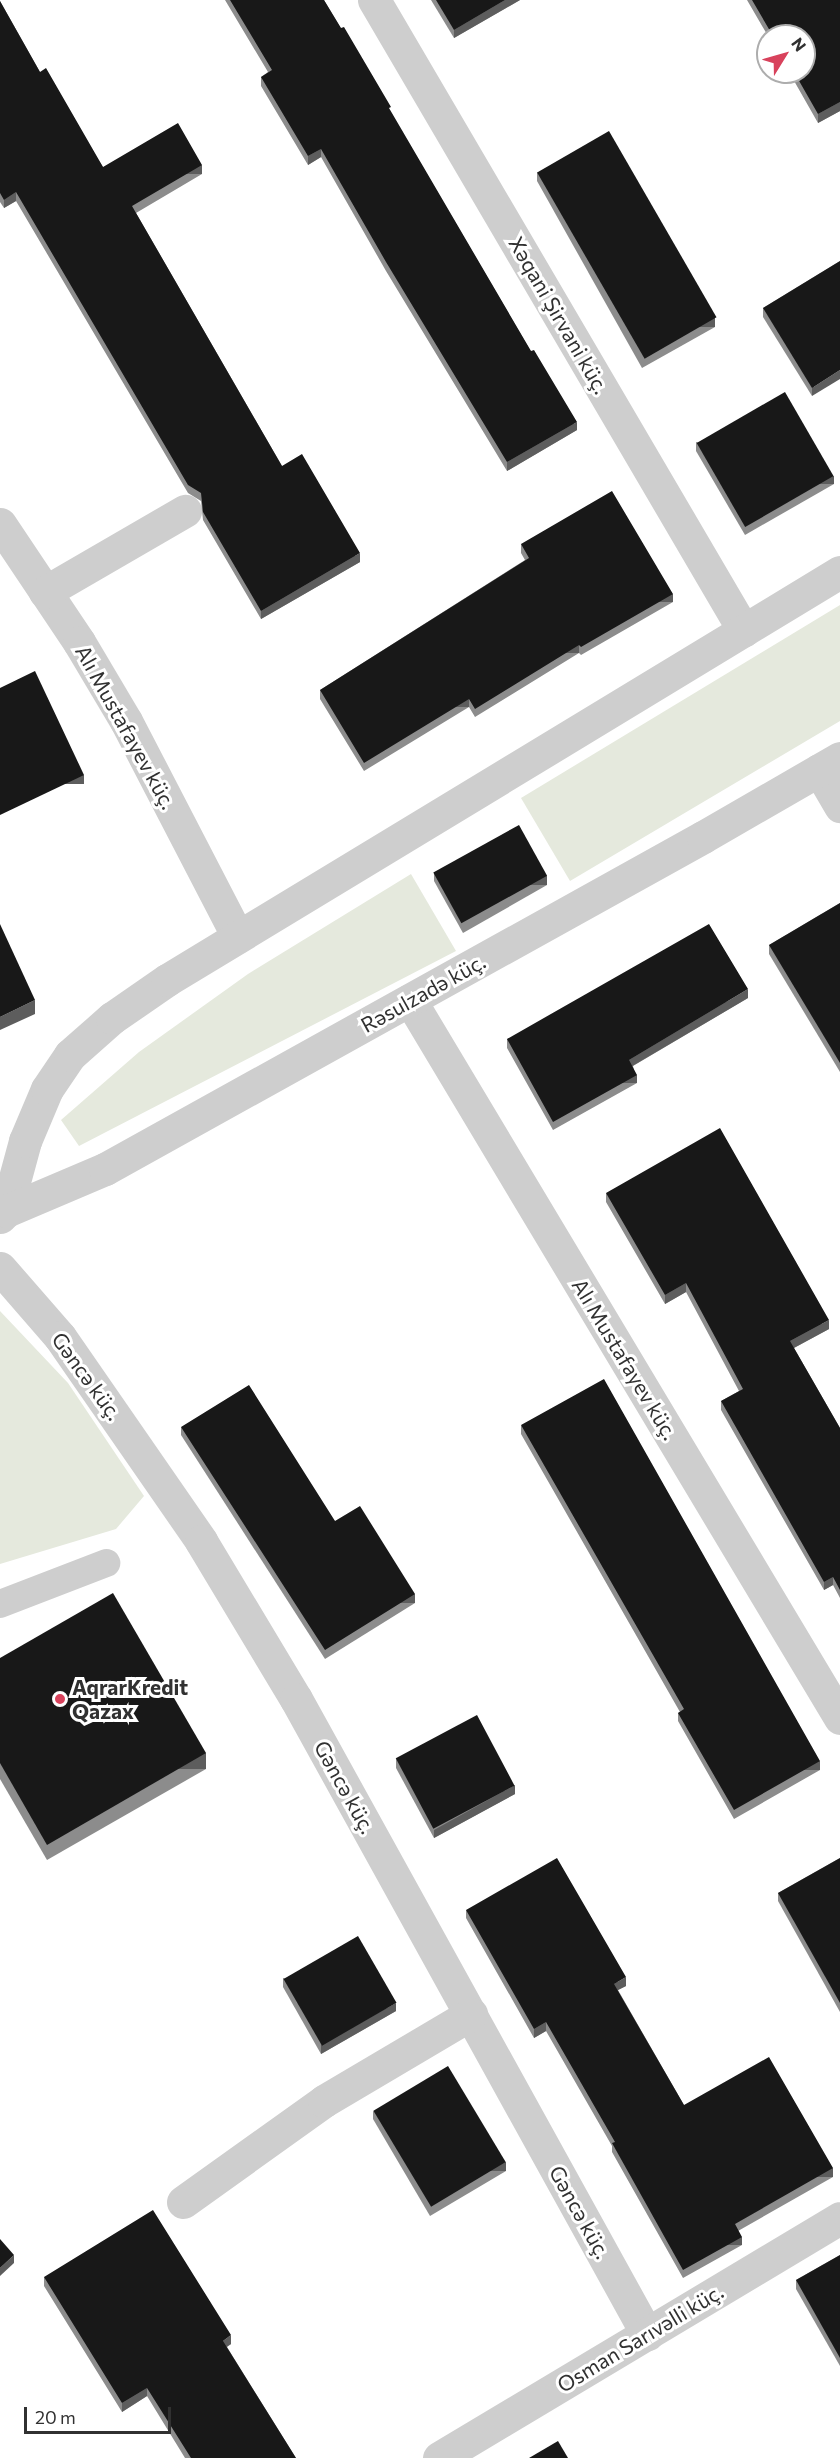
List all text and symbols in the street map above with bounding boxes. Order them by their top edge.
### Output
north arrow [756,24,816,84]
text: N [788,34,810,55]
street label: Xəqani Şirvani küç. [504,232,614,398]
street label: Alı Mustafayev küç. [71,641,181,813]
street label: Rəsulzadə küç. [356,948,490,1038]
street label: Alı Mustafayev küç. [567,1274,683,1444]
street label: Gəncə küç. [47,1327,127,1425]
place label: AqrarKredit Qazax [72,1674,188,1724]
marker: AqrarKredit Qazax [53,1692,67,1706]
street label: Gəncə küç. [309,1736,381,1838]
street label: Gəncə küç. [544,2161,616,2263]
street label: Osman Sarıvəlli küç. [552,2278,728,2398]
scale bar [27,2395,174,2433]
text: 20 m [35,2406,76,2428]

